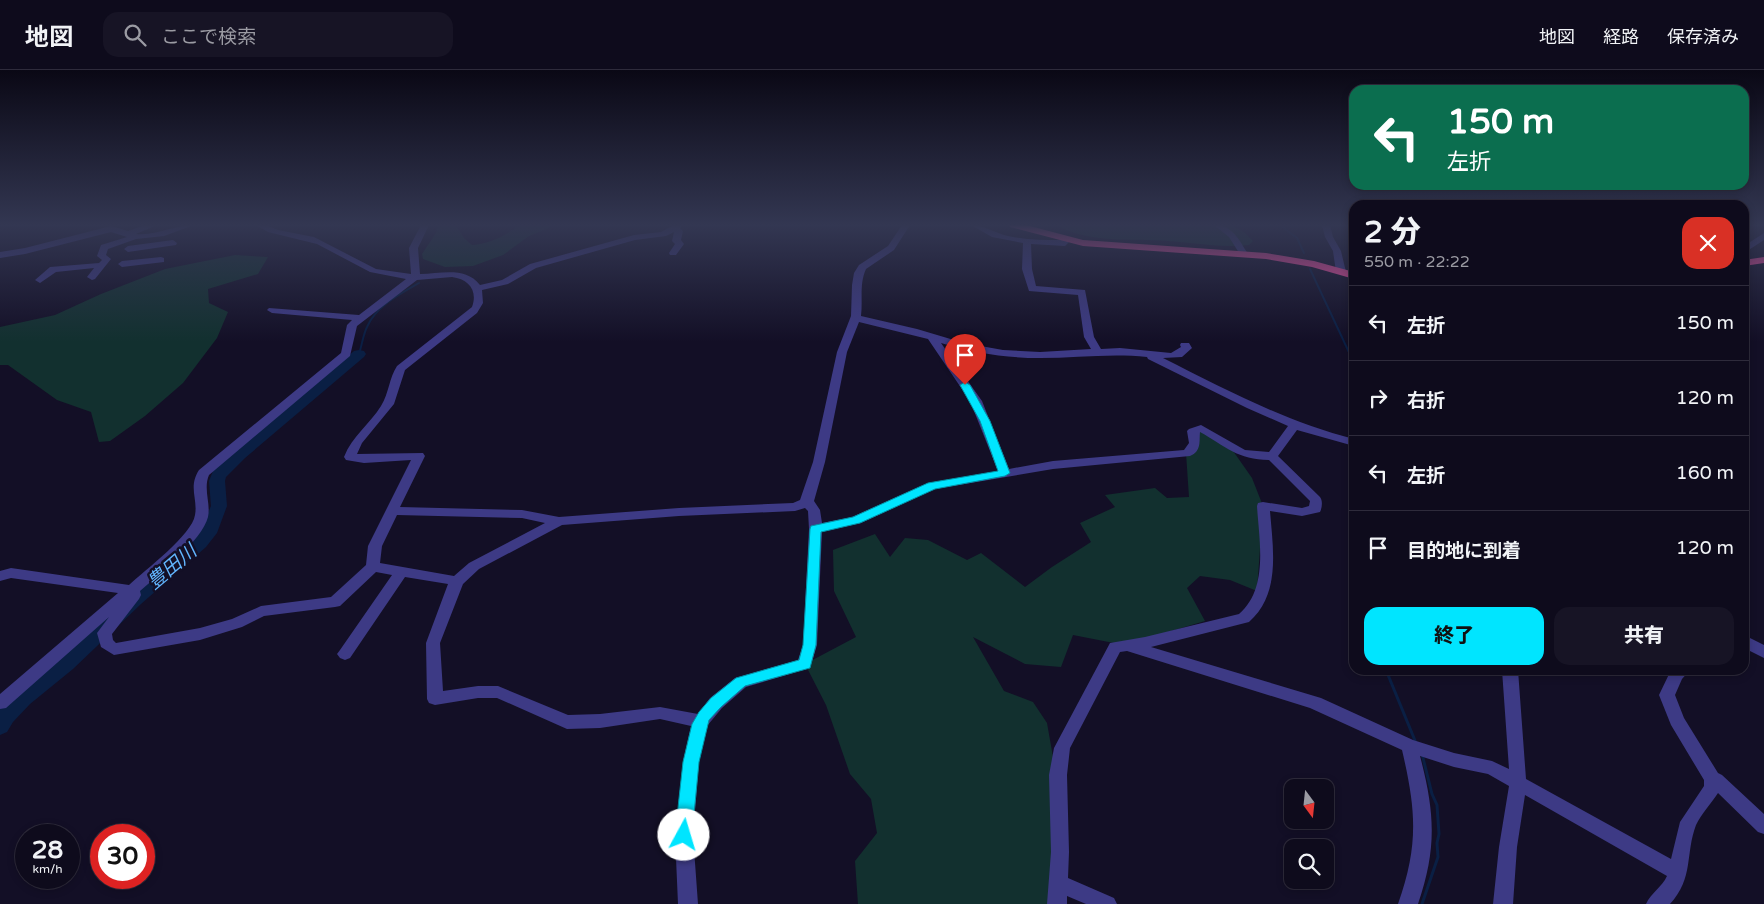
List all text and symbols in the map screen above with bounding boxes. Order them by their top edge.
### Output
search box [103,12,453,57]
icon: search [121,21,149,49]
text: 地図 [25,23,73,52]
text: ここで検索 [161,26,256,48]
text: 地図 [1539,26,1575,48]
text: 経路 [1603,26,1639,48]
text: 保存済み [1667,26,1739,48]
text: 150 m [1447,101,1554,143]
icon: left [1364,105,1429,170]
text: 左折 [1447,149,1491,175]
text: 2 分 [1364,214,1421,251]
button: close [1682,217,1734,269]
text: 550 m · 22:22 [1364,252,1470,272]
icon: left [1364,309,1392,337]
text: 150 m [1676,312,1734,334]
text: 左折 [1407,315,1445,337]
pin [944,334,986,385]
icon: arrive [951,341,979,369]
icon: right [1364,384,1392,412]
text: 120 m [1676,387,1734,409]
text: 右折 [1407,390,1445,412]
icon: left [1364,459,1392,487]
text: 160 m [1676,462,1734,484]
text: 左折 [1407,465,1445,487]
icon: arrive [1364,534,1392,562]
text: 120 m [1676,537,1734,559]
water label: 豊田川 [143,539,202,594]
text: 目的地に到着 [1407,540,1521,562]
button: 終了 [1364,607,1544,665]
button: 共有 [1554,607,1734,665]
north arrow [1284,779,1334,829]
map controls [1284,779,1334,889]
position arrow [657,808,709,860]
speed limit sign: 30 [90,824,155,889]
text: 28 [32,835,63,865]
button: search [1284,839,1334,889]
text: km/h [32,862,63,876]

